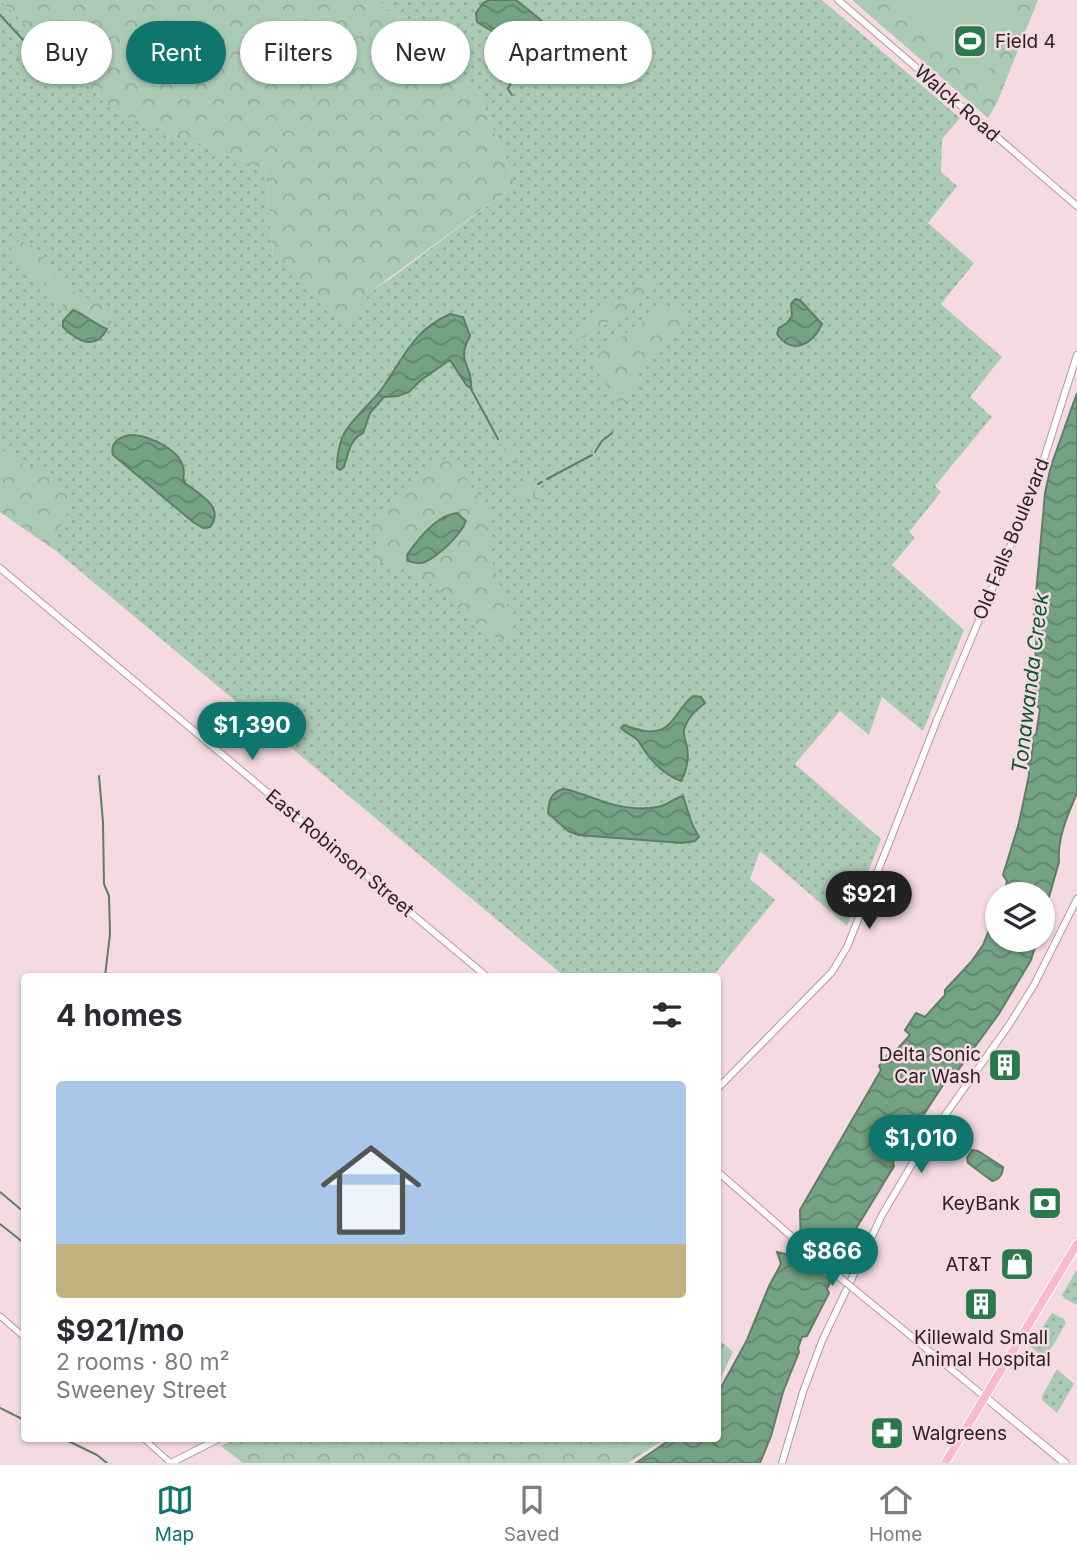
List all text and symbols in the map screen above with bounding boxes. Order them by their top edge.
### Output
chip: Buy [21,21,112,84]
chip: Rent [126,21,226,84]
chip: Filters [240,21,357,84]
chip: New [371,21,470,84]
chip: Apartment [484,21,652,84]
sports icon: Field 4 [951,22,989,60]
place label: Field 4 [995,30,1056,53]
street label: Walck Road [910,60,1004,146]
street label: Old Falls Boulevard [968,455,1054,623]
water label: Tonawanda Creek [1006,591,1054,775]
pin: $1,390 [195,702,309,762]
text: $1,390 [213,711,291,739]
street label: East Robinson Street [261,784,419,922]
pin: $921 [828,872,910,931]
text: $921 [842,880,896,908]
map controls [985,882,1055,952]
button: layers [985,882,1055,952]
icon: filters [648,996,686,1034]
text: 4 homes [56,997,183,1033]
place label: Delta Sonic Car Wash [879,1043,981,1088]
building icon: Delta Sonic Car Wash [986,1046,1024,1084]
pin: $1,010 [864,1116,978,1175]
text: $1,010 [885,1124,957,1152]
icon: home [308,1127,434,1253]
bank icon: KeyBank [1026,1184,1064,1222]
place label: KeyBank [942,1192,1021,1215]
pin: $866 [791,1228,873,1288]
text: $866 [802,1237,862,1265]
shop icon: AT&T [998,1245,1036,1283]
place label: AT&T [945,1253,992,1276]
building icon: Killewald Small Animal Hospital [962,1285,1000,1323]
text: $921/mo [56,1312,184,1348]
place label: Killewald Small Animal Hospital [911,1326,1051,1371]
text: 2 rooms · 80 m² [56,1348,230,1376]
text: Sweeney Street [56,1376,227,1404]
pharmacy icon: Walgreens [868,1414,906,1452]
place label: Walgreens [912,1422,1007,1445]
tab: Map [155,1481,194,1546]
tab: Saved [504,1481,559,1546]
tab: Home [869,1481,922,1546]

